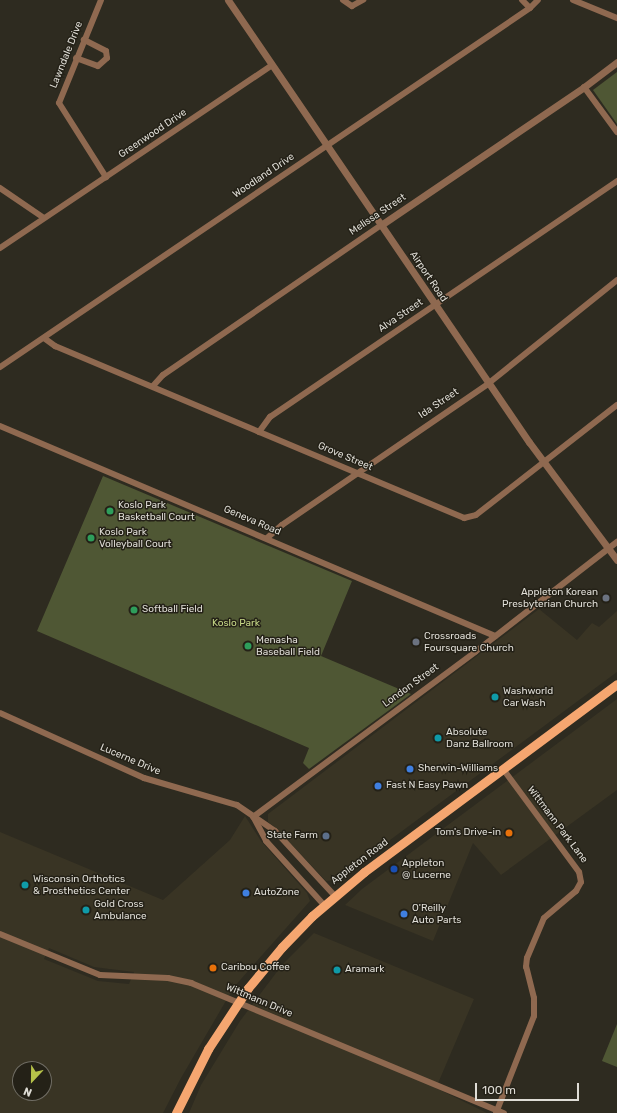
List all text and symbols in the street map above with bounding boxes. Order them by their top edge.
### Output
street label: Lawndale Drive [48,20,86,90]
street label: Greenwood Drive [117,107,189,161]
street label: Woodland Drive [231,151,297,201]
street label: Melissa Street [348,192,408,238]
street label: Airport Road [407,249,449,305]
street label: Alva Street [376,297,426,335]
street label: Ida Street [417,386,461,422]
street label: Grove Street [316,440,374,474]
place label: Koslo Park Basketball Court [118,499,195,522]
street label: Geneva Road [222,504,282,538]
marker: Koslo Park Basketball Court [105,506,115,516]
place label: Koslo Park Volleyball Court [99,526,171,550]
marker: Koslo Park Volleyball Court [86,533,96,543]
place label: Appleton Korean Presbyterian Church [502,586,598,610]
marker: Appleton Korean Presbyterian Church [601,593,611,603]
place label: Softball Field [142,604,203,616]
marker: Softball Field [129,605,139,615]
park label: Koslo Park [212,618,260,630]
place label: Crossroads Foursquare Church [424,630,514,654]
place label: Menasha Baseball Field [256,634,320,658]
marker: Crossroads Foursquare Church [411,637,421,647]
marker: Menasha Baseball Field [243,641,253,651]
street label: London Street [381,662,441,710]
place label: Washworld Car Wash [503,685,553,708]
marker: Washworld Car Wash [490,692,500,702]
place label: Absolute Danz Ballroom [446,726,513,750]
marker: Absolute Danz Ballroom [433,733,443,743]
street label: Lucerne Drive [98,742,162,778]
place label: Sherwin-Williams [418,763,498,775]
marker: Sherwin-Williams [405,764,415,774]
place label: Fast N Easy Pawn [386,780,468,792]
marker: Fast N Easy Pawn [373,781,383,791]
street label: Wittmann Park Lane [524,784,590,866]
place label: Tom's Drive-in [435,827,501,839]
marker: Tom's Drive-in [504,828,514,838]
place label: State Farm [267,830,318,842]
marker: State Farm [321,831,331,841]
street label: Appleton Road [329,837,391,887]
place label: Appleton @ Lucerne [402,857,451,880]
marker: Appleton @ Lucerne [389,864,399,874]
place label: Wisconsin Orthotics & Prosthetics Center [33,873,130,896]
marker: Wisconsin Orthotics & Prosthetics Center [20,880,30,890]
place label: AutoZone [254,887,299,899]
marker: AutoZone [241,888,251,898]
place label: Gold Cross Ambulance [94,898,147,922]
place label: O'Reilly Auto Parts [412,902,461,926]
marker: Gold Cross Ambulance [81,905,91,915]
marker: O'Reilly Auto Parts [399,909,409,919]
place label: Caribou Coffee [221,962,290,974]
marker: Caribou Coffee [208,963,218,973]
place label: Aramark [345,964,384,976]
marker: Aramark [332,965,342,975]
street label: Wittmann Drive [224,982,294,1020]
north arrow [12,1061,52,1101]
scale bar [477,1075,581,1101]
text: 100 m [482,1083,516,1097]
text: N [22,1084,34,1099]

